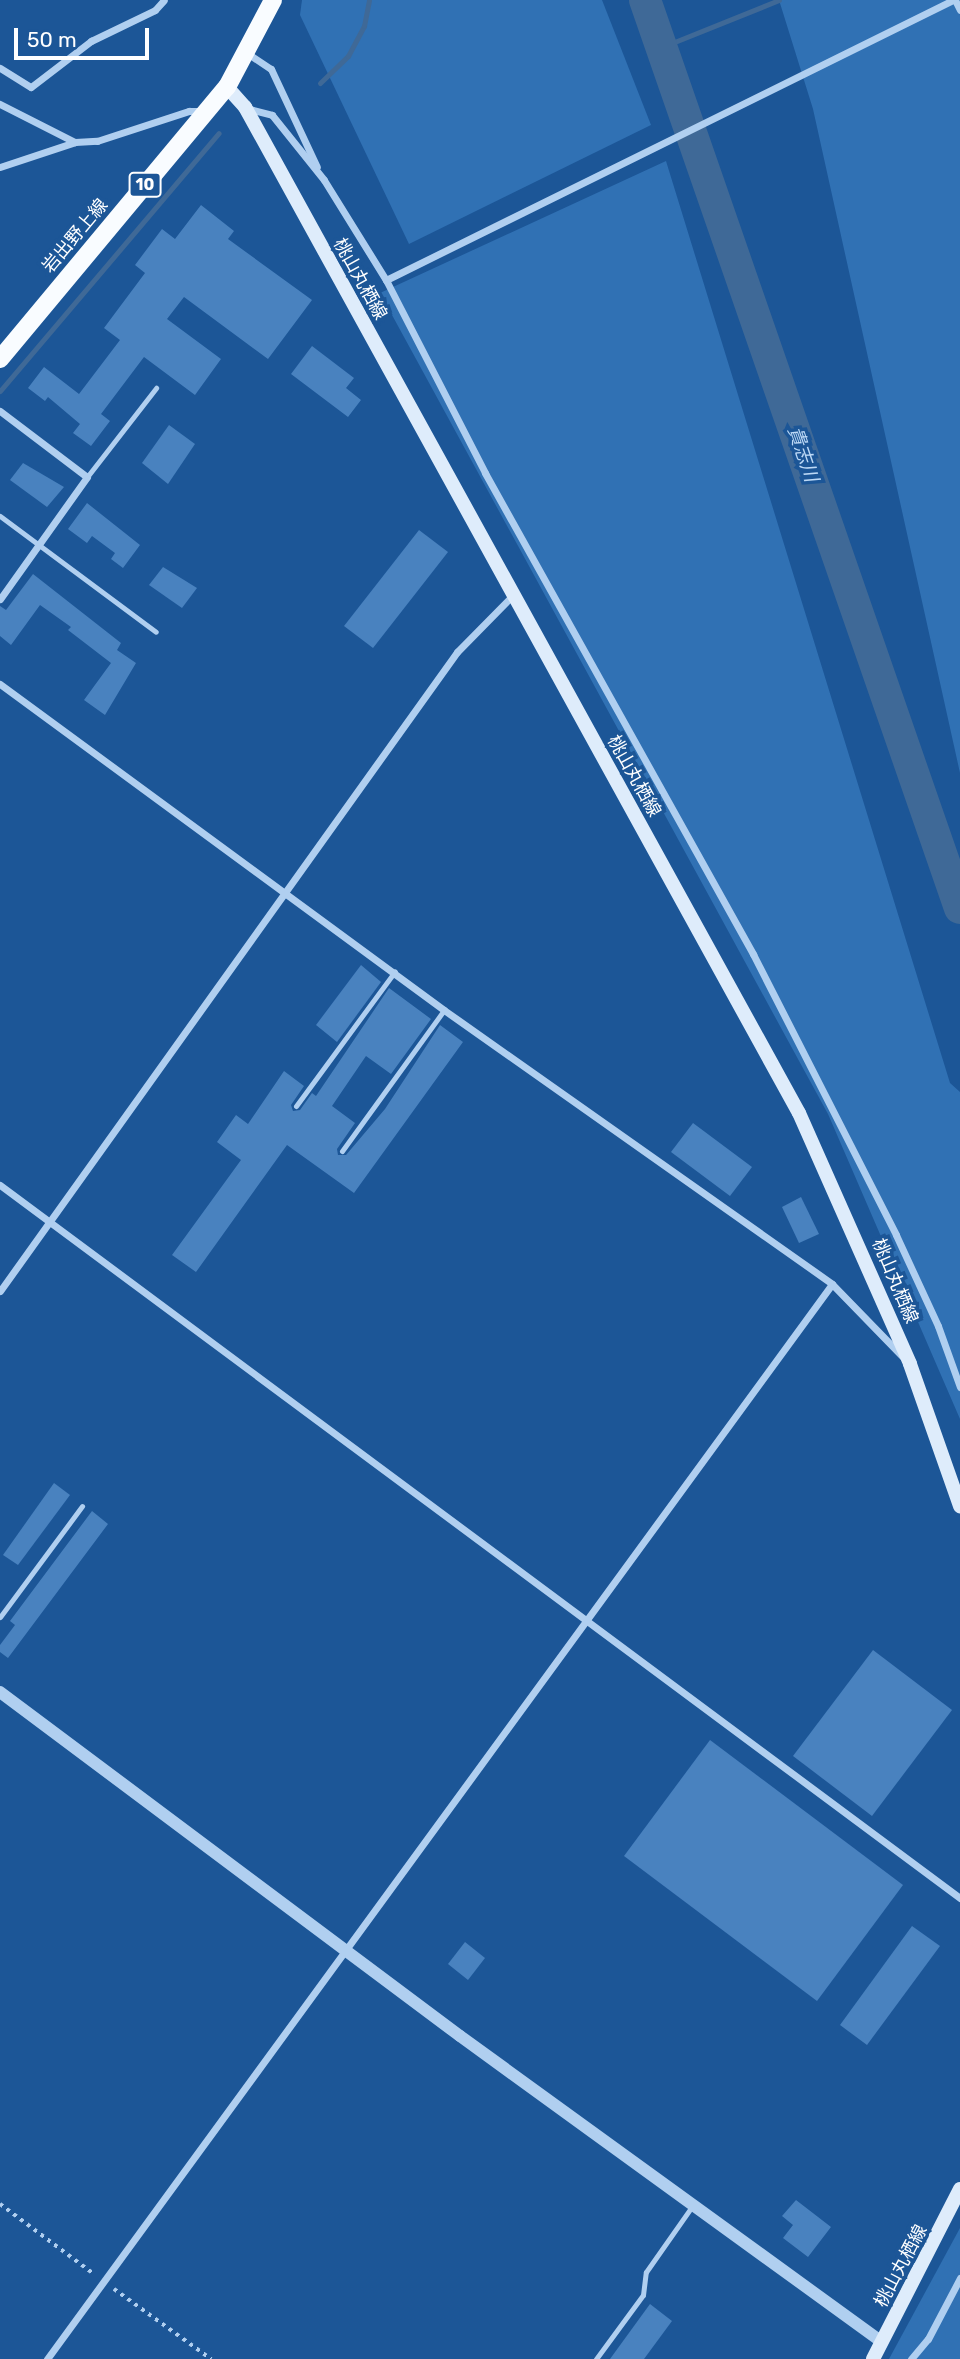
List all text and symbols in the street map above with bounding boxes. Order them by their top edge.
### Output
scale bar [18,14,152,58]
text: 50 m [27,27,77,52]
road number: 10 [128,172,162,197]
street label: 岩出野上線 [38,195,112,277]
street label: 桃山丸栖線 [329,234,391,324]
water label: 貴志川 [783,423,823,485]
street label: 桃山丸栖線 [603,731,665,821]
street label: 桃山丸栖線 [867,1235,923,1327]
street label: 桃山丸栖線 [870,2221,932,2311]

